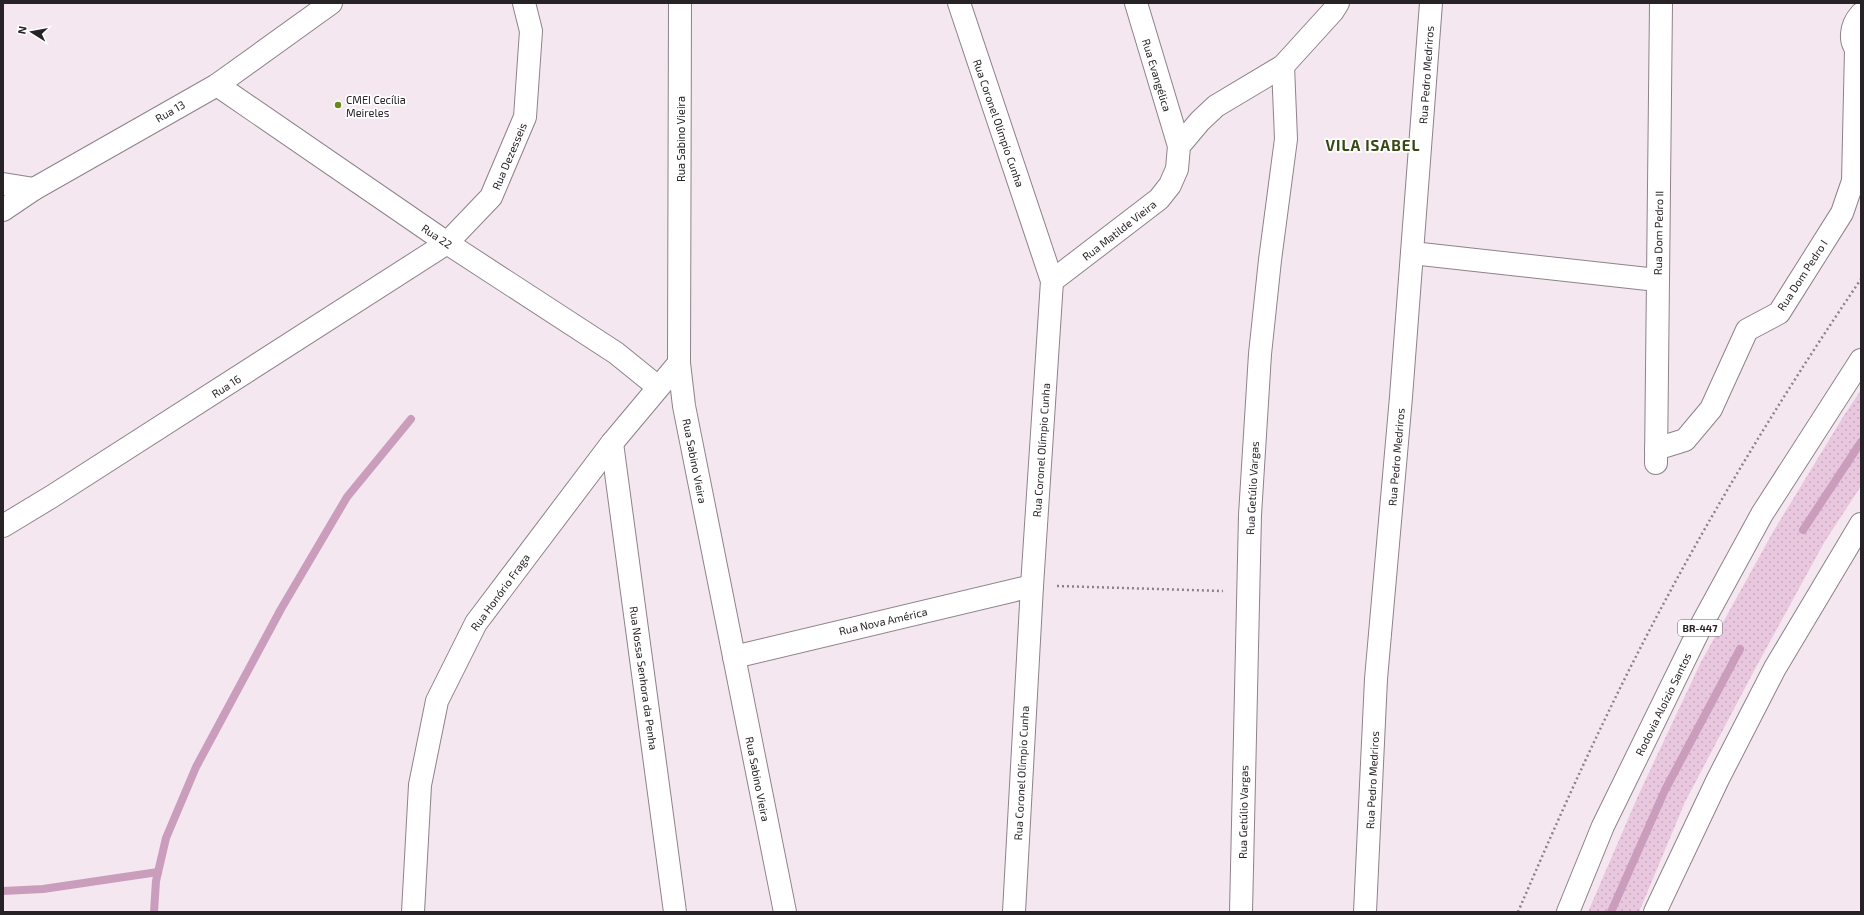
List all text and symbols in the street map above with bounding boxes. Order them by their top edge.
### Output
north arrow [12,12,52,52]
text: N [15,25,29,35]
street label: Rua Pedro Medriros [1416,25,1436,124]
street label: Rua Evangélica [1140,37,1174,113]
street label: Rua Coronel Olímpio Cunha [971,57,1027,189]
place label: CMEI Cecília Meireles [346,93,406,119]
street label: Rua Sabino Vieira [674,96,687,182]
street label: Rua 13 [153,97,187,125]
marker: CMEI Cecília Meireles [333,100,343,110]
street label: Rua Dezesseis [489,120,529,192]
district label: VILA ISABEL [1326,136,1420,154]
street label: Rua Dom Pedro II [1651,191,1665,275]
street label: Rua Matilde Vieira [1079,197,1159,263]
street label: Rua 22 [419,221,455,251]
street label: Rua Dom Pedro I [1774,237,1830,313]
street label: Rua 16 [209,372,243,400]
street label: Rua Coronel Olímpio Cunha [1030,382,1052,518]
street label: Rua Pedro Medriros [1385,407,1407,507]
street label: Rua Sabino Vieira [680,417,710,505]
street label: Rua Getúlio Vargas [1243,440,1261,535]
street label: Rua Honório Fraga [468,551,532,633]
street label: Rua Nova América [837,604,929,638]
street label: Rua Nossa Senhora da Penha [627,605,661,751]
road number: BR-447 [1678,620,1722,636]
street label: Rodovia Aloízio Santos [1632,650,1694,758]
street label: Rua Coronel Olímpio Cunha [1011,706,1031,840]
street label: Rua Pedro Medriros [1363,730,1381,829]
street label: Rua Sabino Vieira [743,735,773,823]
street label: Rua Getúlio Vargas [1236,765,1250,859]

